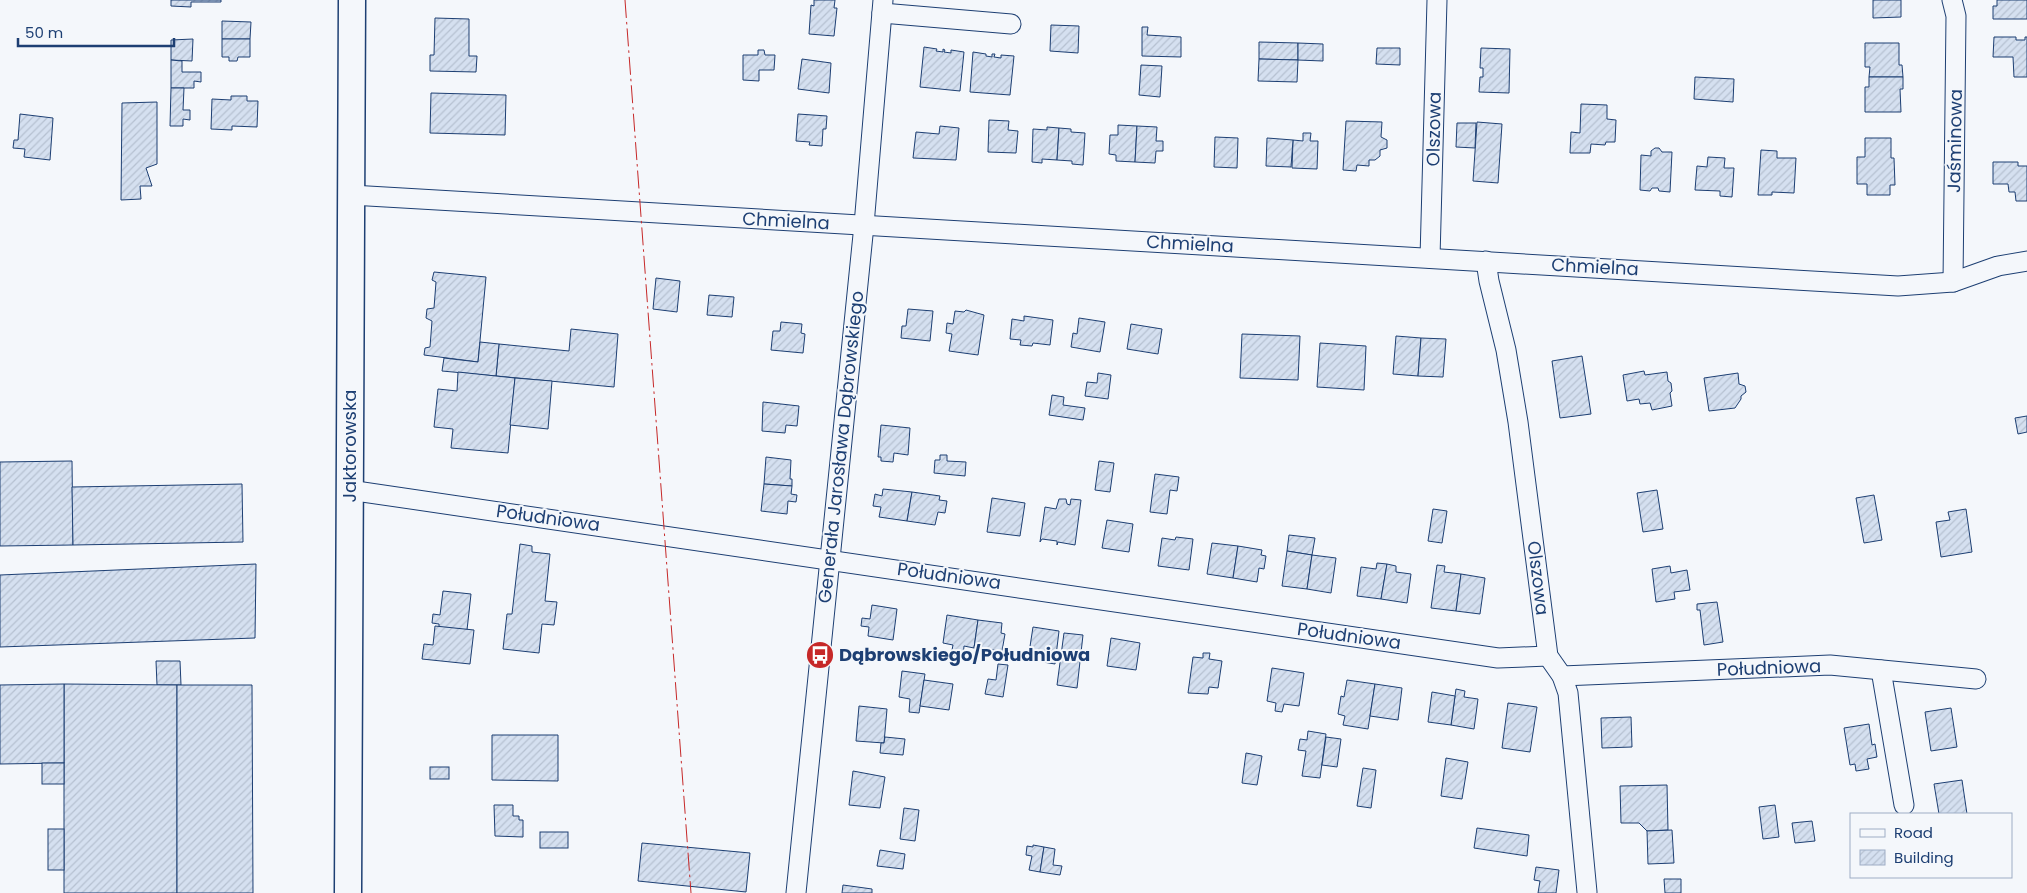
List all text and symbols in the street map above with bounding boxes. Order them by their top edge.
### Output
scale bar [18,15,174,47]
text: 50 m [25,22,63,43]
street label: Jaśminowa [1941,89,1968,193]
street label: Olszowa [1420,91,1447,167]
street label: Chmielna [742,206,830,235]
street label: Chmielna [1146,229,1234,258]
street label: Chmielna [1551,252,1639,281]
street label: Generała Jarosława Dąbrowskiego [812,290,869,604]
street label: Jaktorowska [337,390,362,502]
street label: Południowa [495,498,602,537]
street label: Olszowa [1522,539,1555,616]
street label: Południowa [896,556,1003,595]
street label: Południowa [1296,616,1403,655]
bus stop icon: Dąbrowskiego/Południowa [805,640,835,670]
place label: Dąbrowskiego/Południowa [839,642,1090,667]
street label: Południowa [1716,653,1822,682]
legend [1850,813,2012,878]
text: Road [1894,822,1933,843]
text: Building [1894,847,1954,868]

